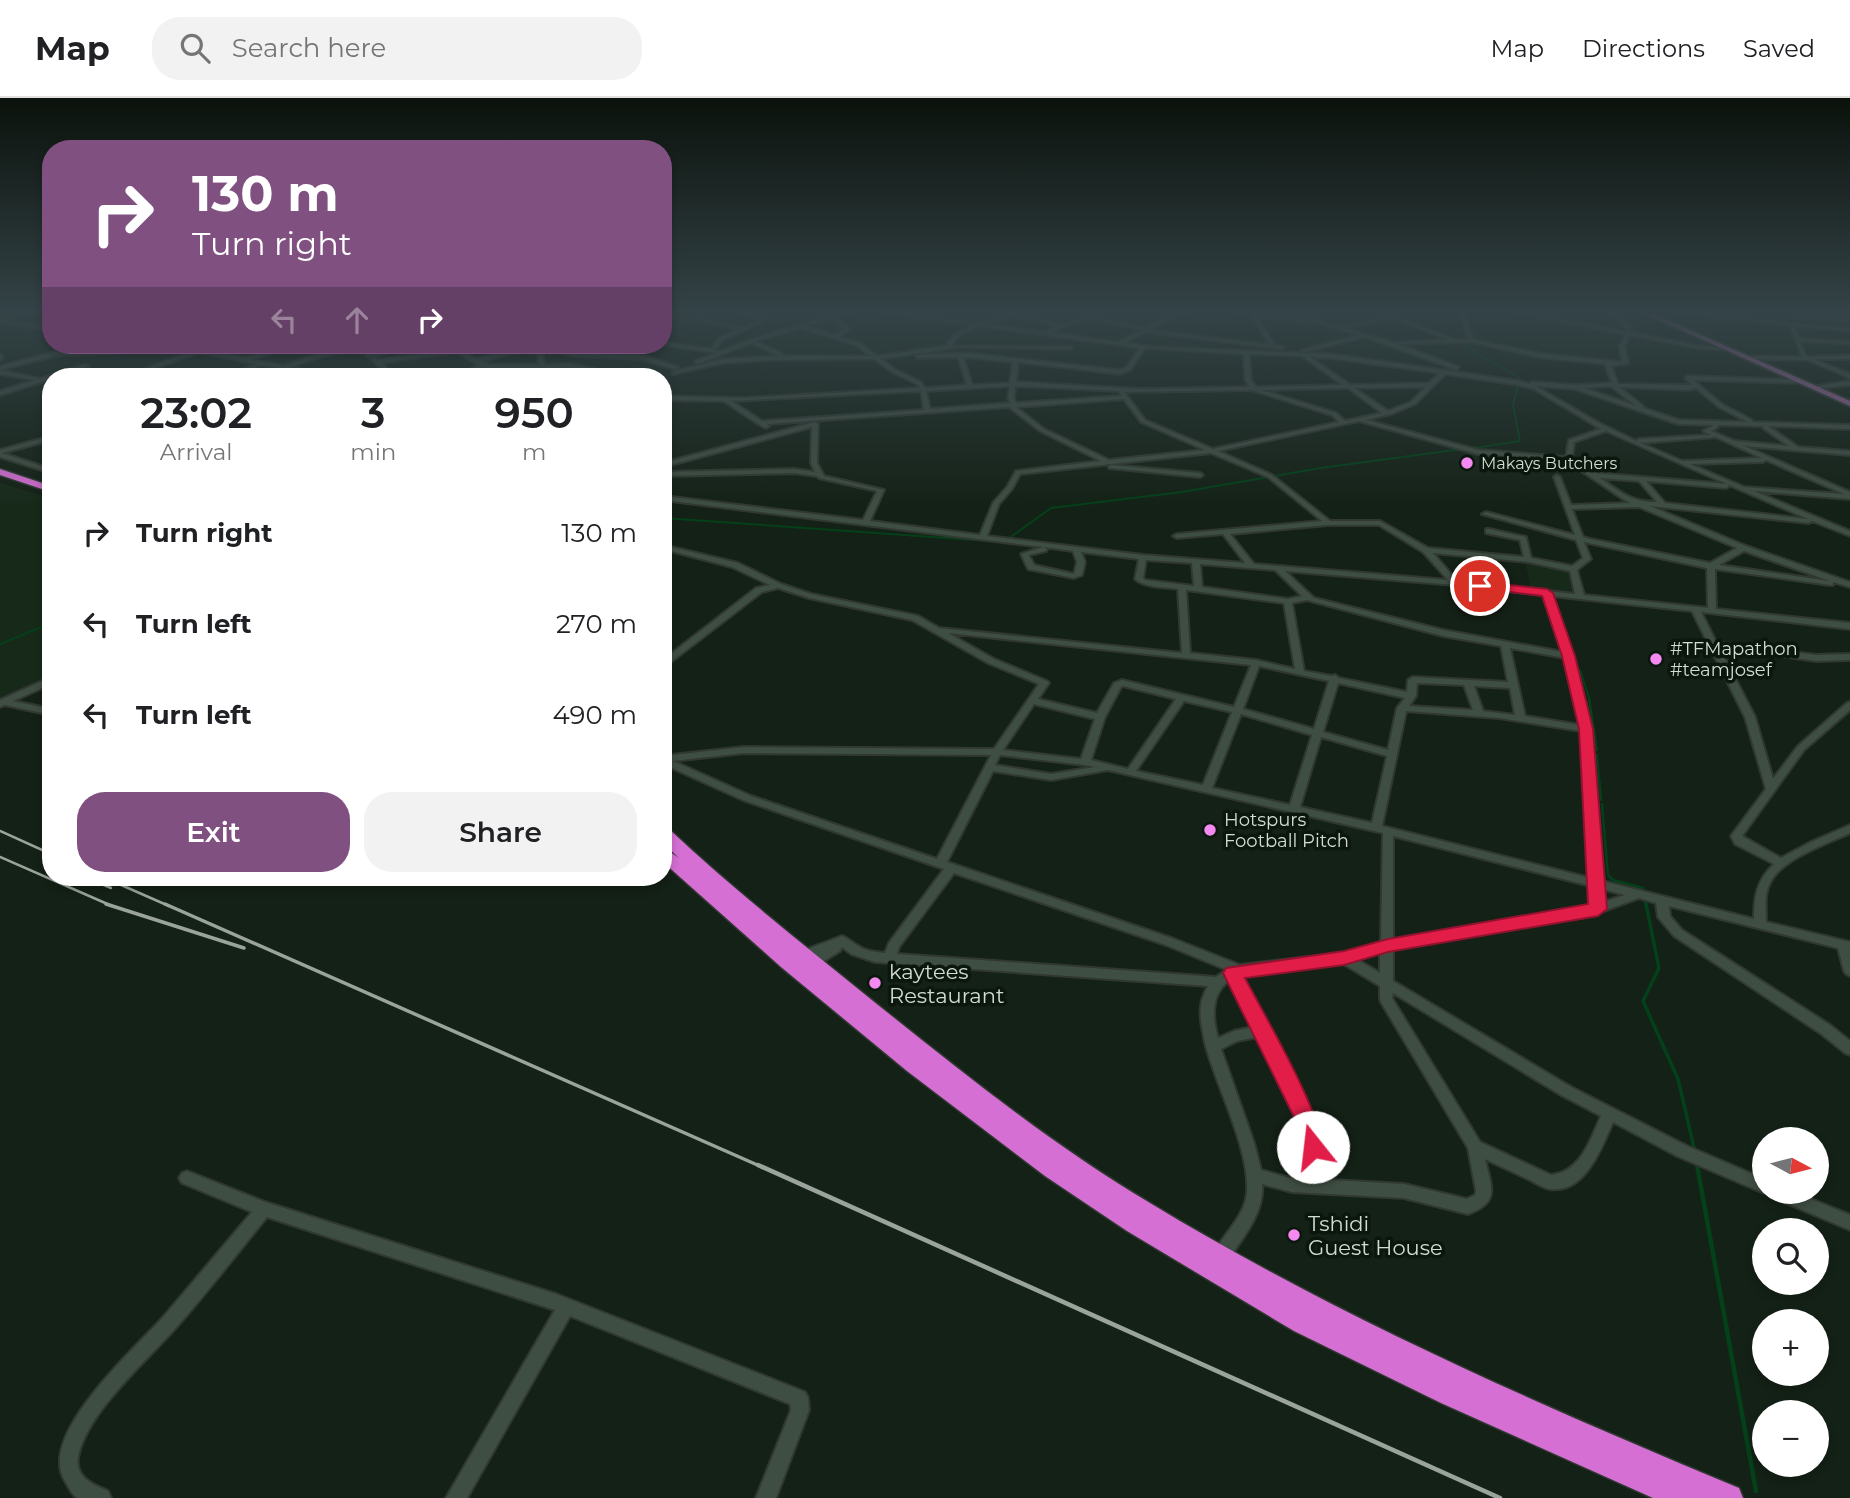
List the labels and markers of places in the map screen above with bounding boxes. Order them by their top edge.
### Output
place label: Makays Butchers [1481,454,1618,473]
marker: Makays Butchers [1459,455,1475,471]
pin [1450,556,1510,616]
place label: #TFMapathon #teamjosef [1670,638,1798,681]
marker: #TFMapathon #teamjosef [1648,651,1664,667]
place label: Hotspurs Football Pitch [1224,809,1349,852]
marker: Hotspurs Football Pitch [1202,822,1218,838]
place label: kaytees Restaurant [889,959,1004,1008]
marker: kaytees Restaurant [867,975,883,991]
place label: Tshidi Guest House [1308,1211,1443,1260]
marker: Tshidi Guest House [1286,1227,1302,1243]

